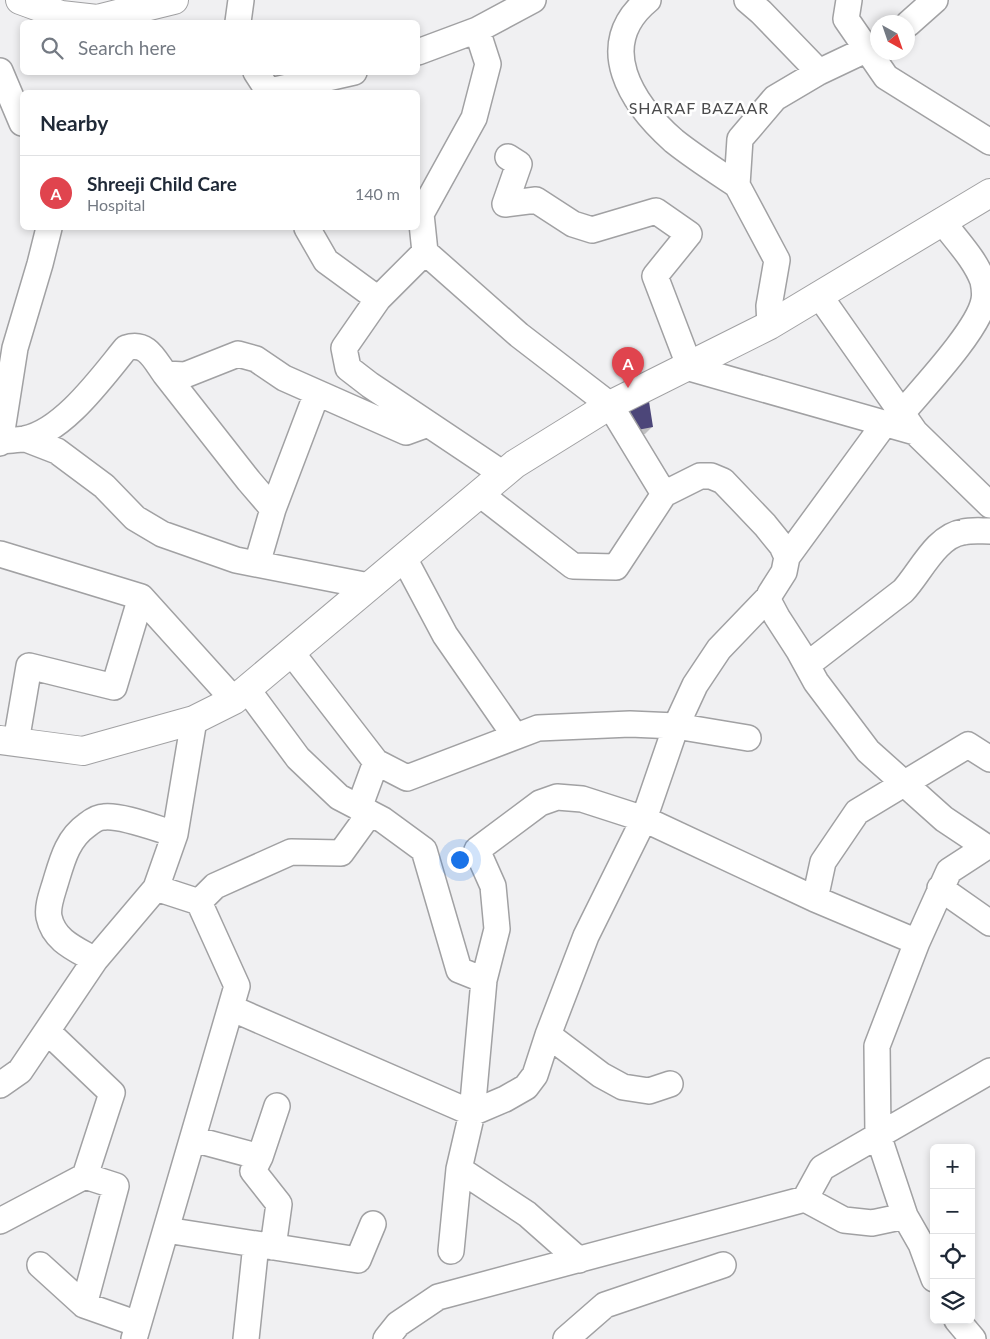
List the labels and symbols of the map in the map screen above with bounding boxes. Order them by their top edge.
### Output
north arrow [870,15,915,60]
district label: SHARAF BAZAAR [629,98,769,117]
pin: A [612,347,644,388]
your location [447,847,473,873]

